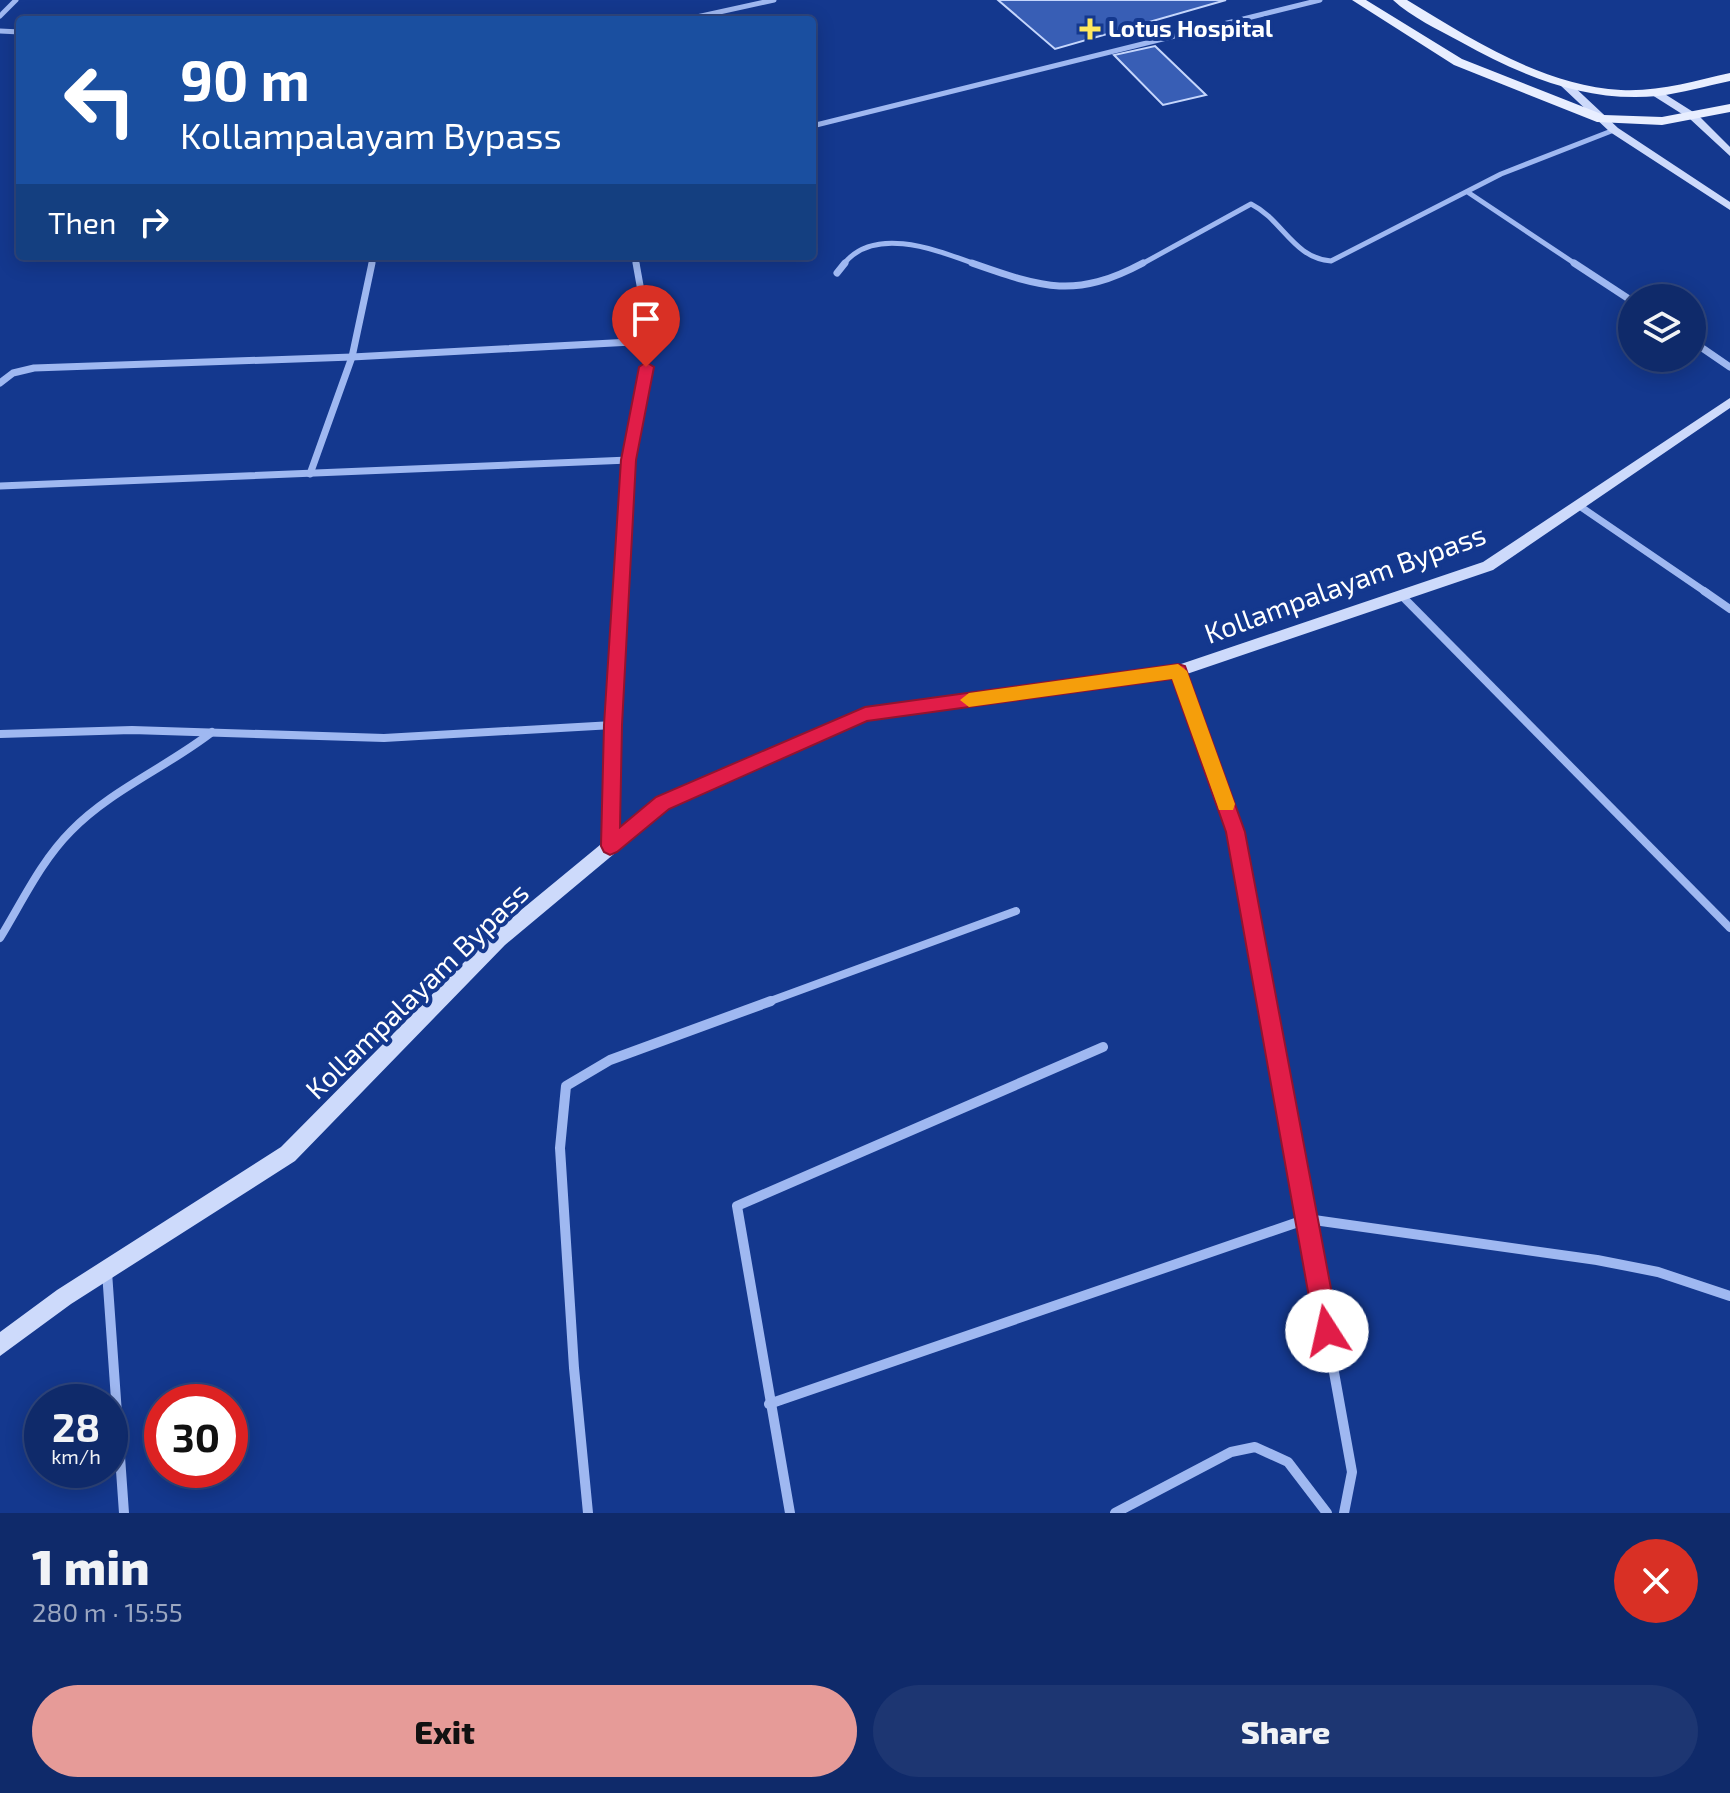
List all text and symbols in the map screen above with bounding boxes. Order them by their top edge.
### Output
place label: Lotus Hospital [1108,13,1273,42]
marker: Lotus Hospital [1079,18,1101,40]
text: 90 m [180,45,310,112]
icon: left [48,48,152,152]
text: Kollampalayam Bypass [180,113,562,156]
icon: right [132,200,176,244]
text: Then [48,204,116,240]
map controls [1618,284,1706,372]
button: layers [1618,284,1706,372]
pin [612,285,680,367]
icon: arrive [624,297,668,341]
street label: Kollampalayam Bypass [1199,516,1490,650]
street label: Kollampalayam Bypass [298,875,535,1106]
position arrow [1285,1289,1369,1373]
speed limit sign: 30 [144,1384,248,1488]
text: 28 [52,1402,100,1450]
text: km/h [51,1444,101,1468]
text: 1 min [32,1537,150,1595]
button: close [1614,1539,1698,1623]
text: 280 m · 15:55 [32,1596,183,1627]
button: Exit [32,1685,857,1777]
button: Share [873,1685,1698,1777]

